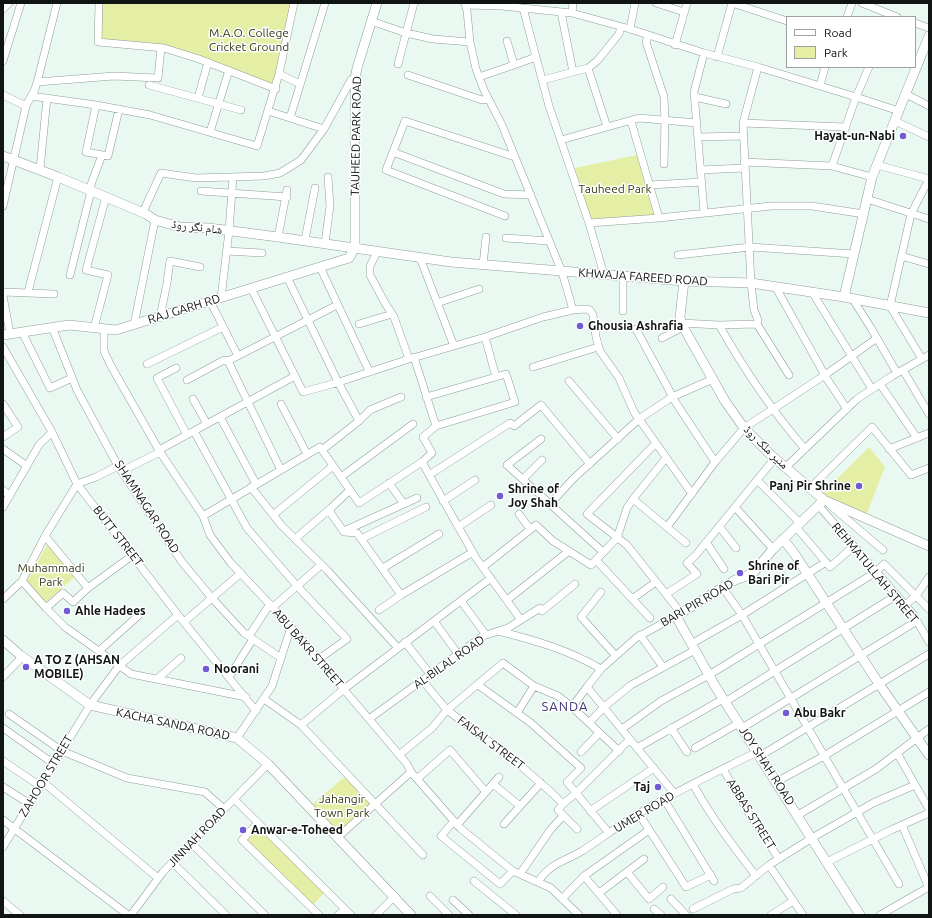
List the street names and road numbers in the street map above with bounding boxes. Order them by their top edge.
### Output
street label: TAUHEED PARK ROAD [348,76,364,196]
street label: شام نگر روڈ [171,217,223,237]
street label: KHWAJA FAREED ROAD [578,265,708,289]
street label: RAJ GARH RD [146,291,222,327]
street label: منیر ملک روڈ [741,422,791,472]
street label: SHAMNAGAR ROAD [112,458,182,556]
street label: BUTT STREET [90,503,146,569]
street label: REHMATULLAH STREET [829,520,921,626]
street label: BARI PIR ROAD [658,576,736,630]
street label: ABU BAKR STREET [270,606,346,690]
street label: AL-BILAL ROAD [411,632,487,692]
street label: KACHA SANDA ROAD [115,705,231,743]
street label: FAISAL STREET [455,713,527,773]
street label: JOY SHAH ROAD [736,724,798,808]
street label: ZAHOOR STREET [16,733,76,819]
street label: ABBAS STREET [724,776,778,852]
street label: UMER ROAD [611,788,677,836]
street label: JINNAH ROAD [165,804,229,870]

